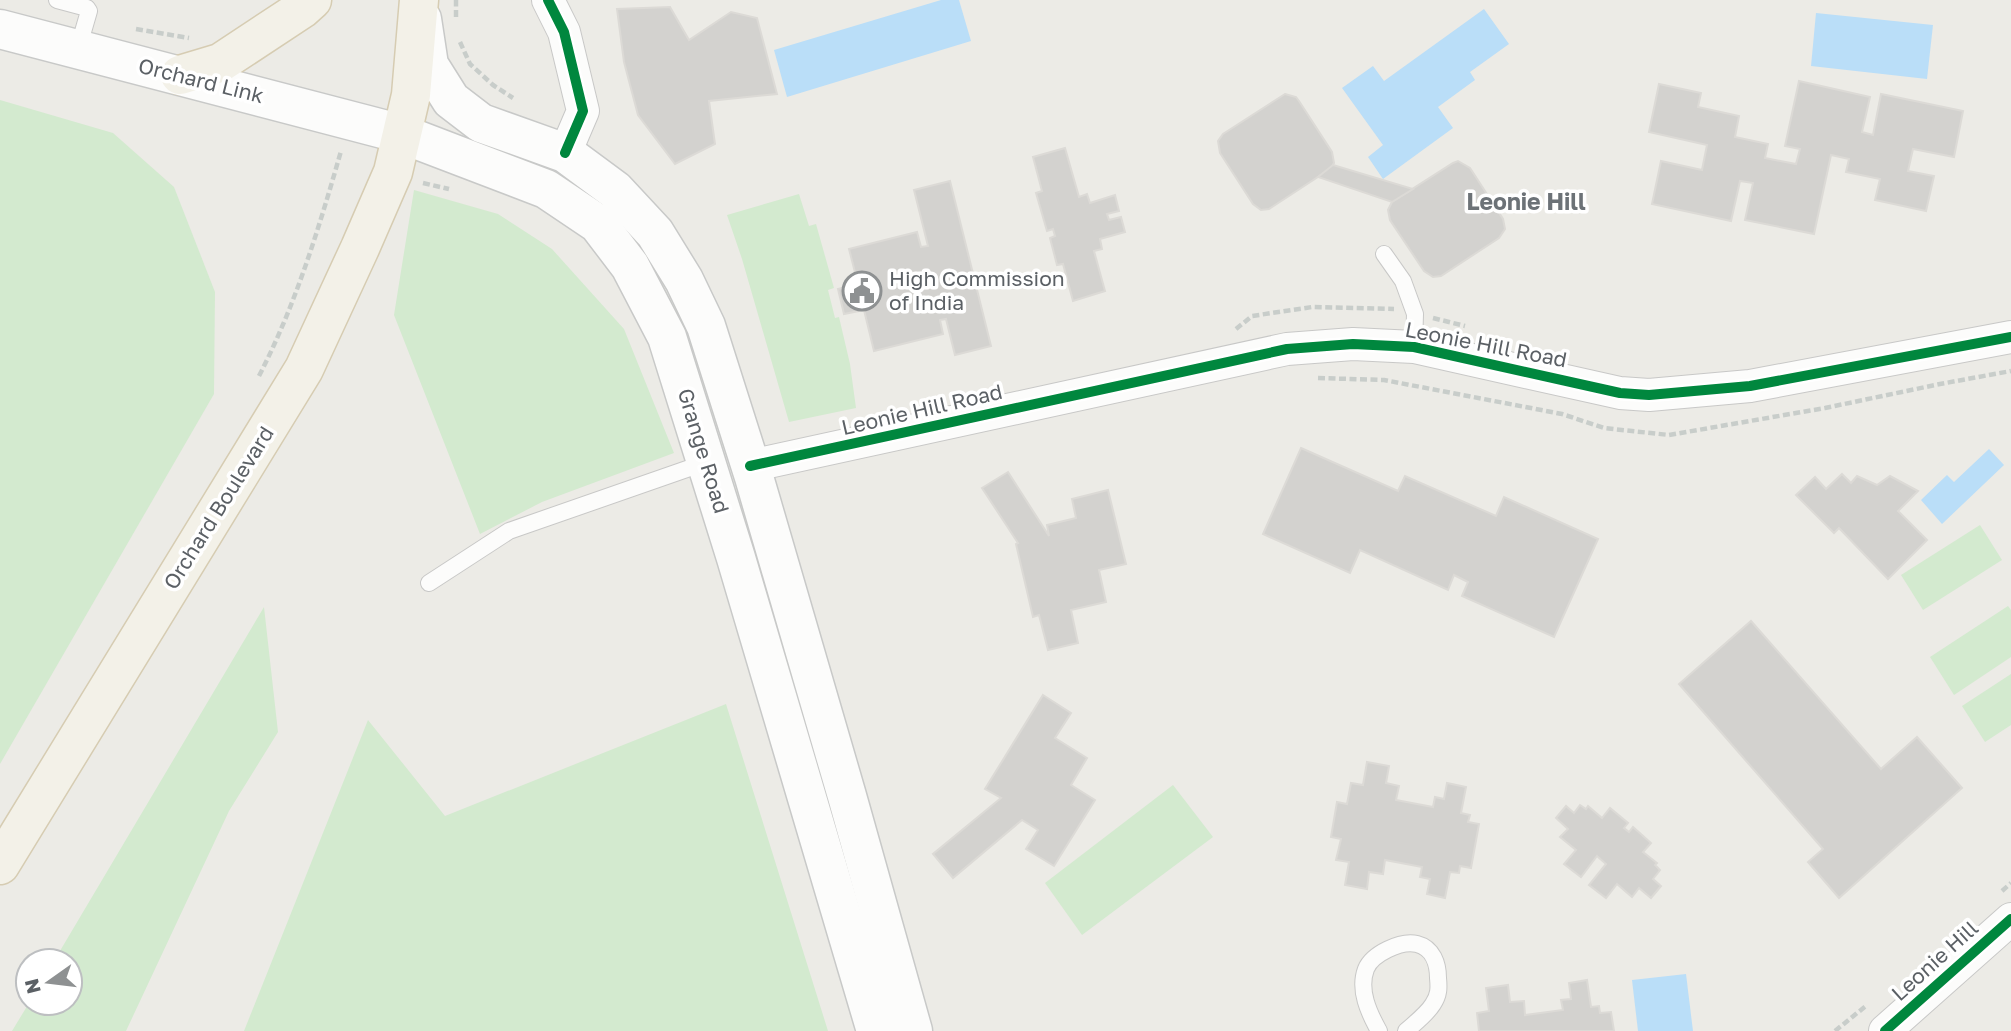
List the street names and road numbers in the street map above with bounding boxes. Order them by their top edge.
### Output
street label: Orchard Link [136,52,267,108]
street label: Leonie Hill Road [1403,316,1569,372]
street label: Leonie Hill Road [839,378,1005,440]
street label: Grange Road [673,385,735,516]
street label: Orchard Boulevard [157,421,279,594]
street label: Leonie Hill [1886,915,1983,1006]

